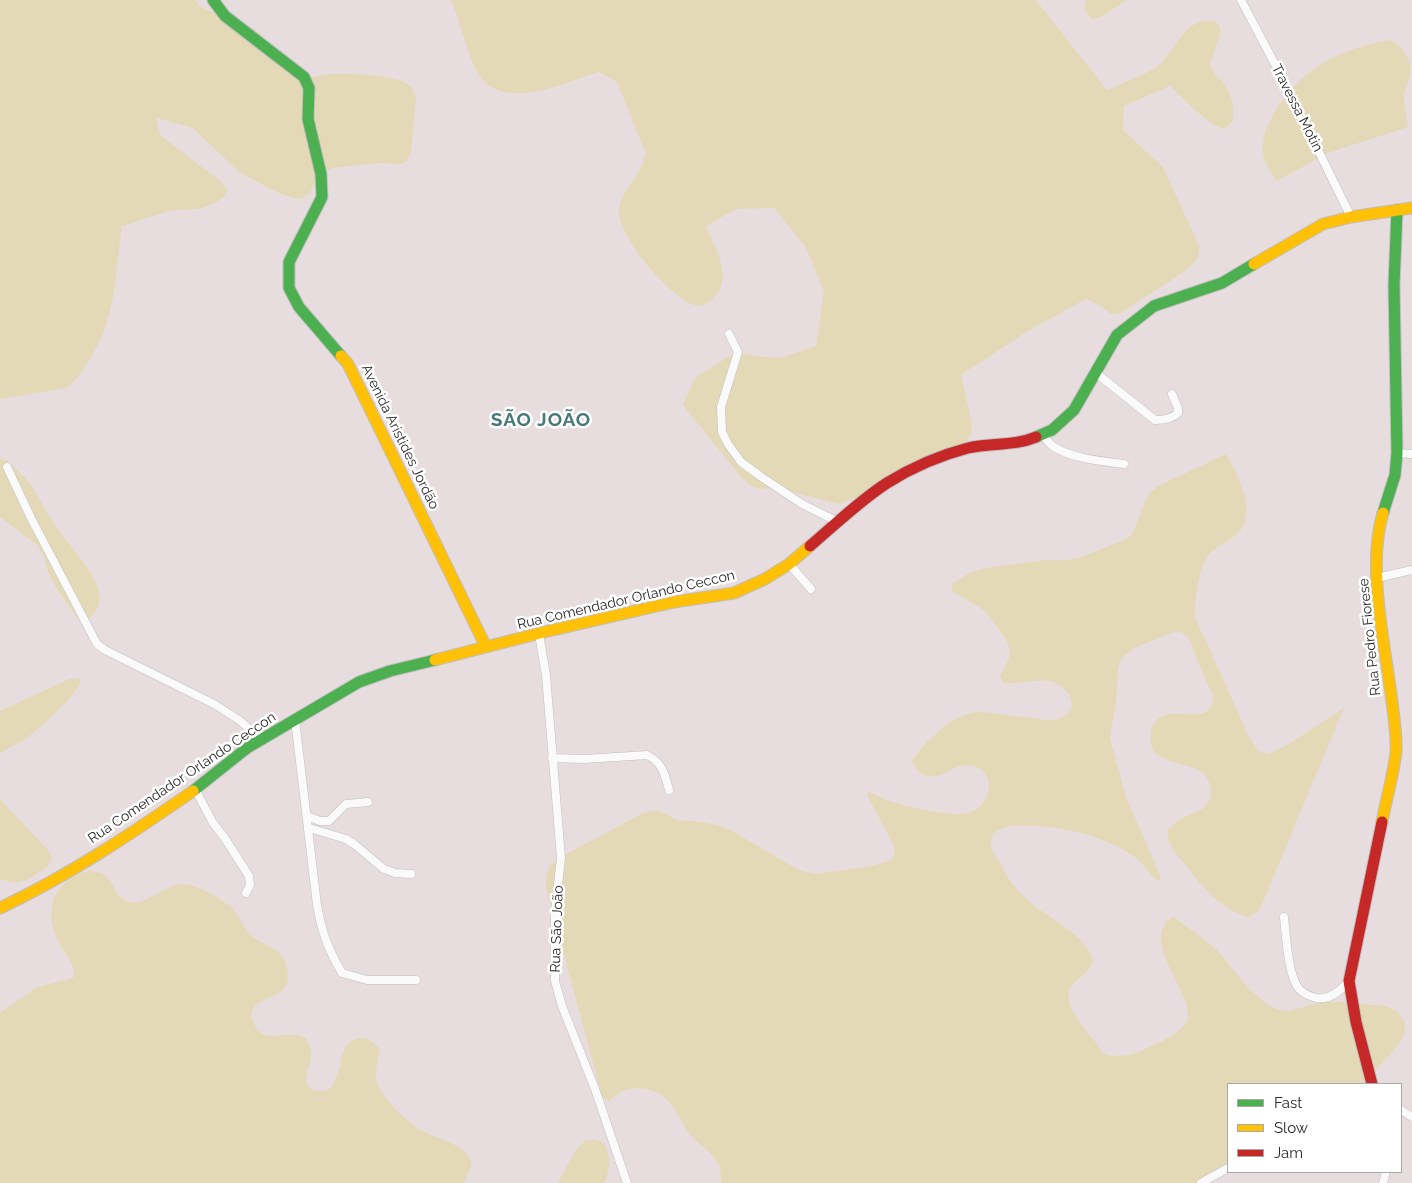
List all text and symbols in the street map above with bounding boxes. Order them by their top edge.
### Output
street label: Travessa Motin [1268,61,1326,155]
street label: Avenida Aristides Jordão [358,362,442,512]
district label: SÃO JOÃO [490,409,592,431]
street label: Rua Comendador Orlando Ceccon [516,567,736,633]
street label: Rua Pedro Fiorese [1355,577,1385,697]
street label: Rua Comendador Orlando Ceccon [85,709,279,847]
street label: Rua São João [547,885,567,973]
legend [1227,1083,1402,1173]
text: Fast [1274,1094,1302,1112]
text: Slow [1274,1119,1308,1137]
text: Jam [1274,1144,1303,1162]

